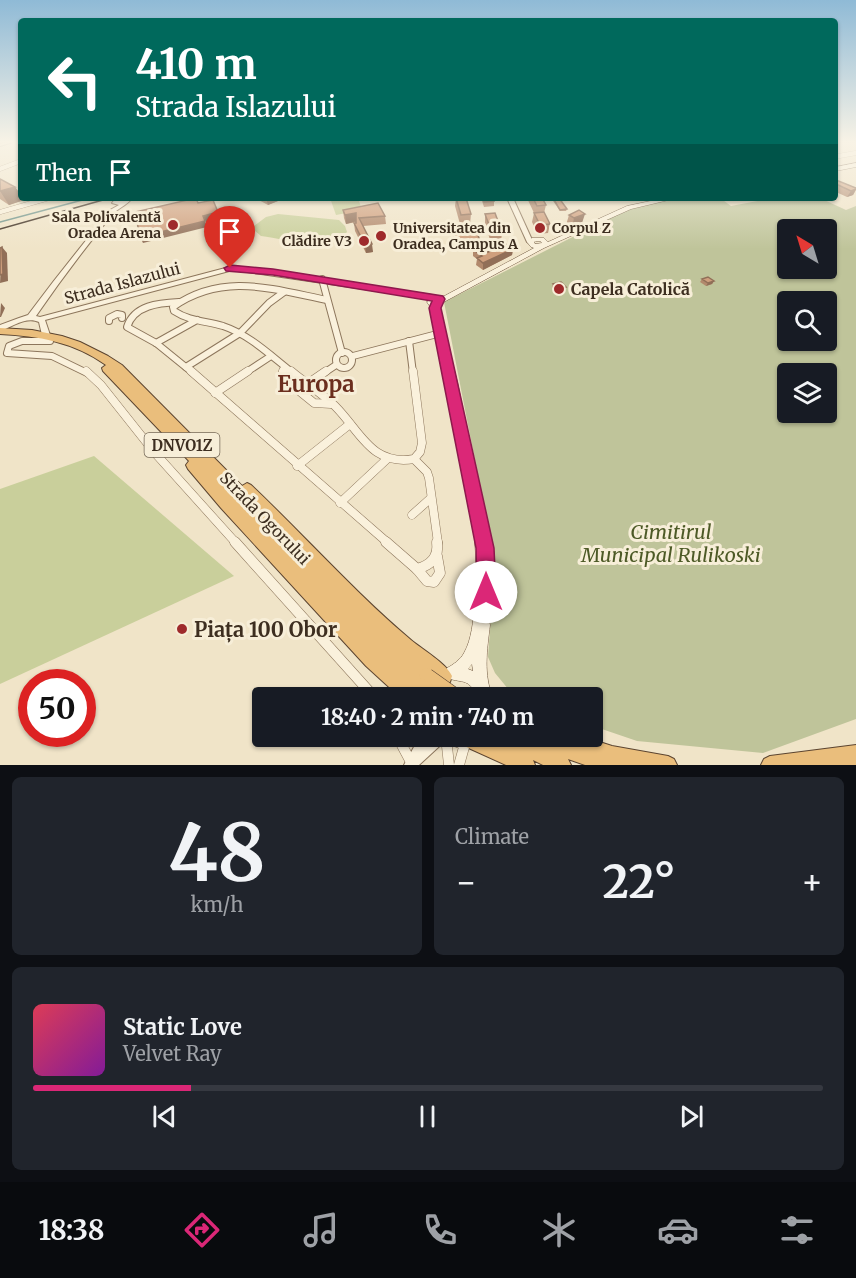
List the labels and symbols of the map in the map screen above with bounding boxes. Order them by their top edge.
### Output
pin [204,206,255,268]
place label: Sala Polivalentă Oradea Arena [51,208,161,242]
marker: Sala Polivalentă Oradea Arena [166,218,180,232]
place label: Universitatea din Oradea, Campus A [393,219,519,253]
place label: Corpul Z [552,219,611,237]
north arrow [777,219,837,279]
marker: Corpul Z [533,221,547,235]
marker: Universitatea din Oradea, Campus A [374,229,388,243]
place label: Clădire V3 [282,232,352,250]
marker: Clădire V3 [357,234,371,248]
street label: Strada Islazului [62,258,182,308]
place label: Capela Catolică [571,279,690,299]
marker: Capela Catolică [552,282,566,296]
district label: Europa [277,370,355,398]
road number: DNVO1Z [144,433,219,457]
street label: Strada Ogorului [216,468,314,568]
park label: Cimitirul Municipal Rulikoski [580,519,761,567]
position arrow [454,560,518,624]
place label: Piața 100 Obor [194,617,337,643]
marker: Piața 100 Obor [175,622,189,636]
speed limit sign: 50 [18,669,96,747]

